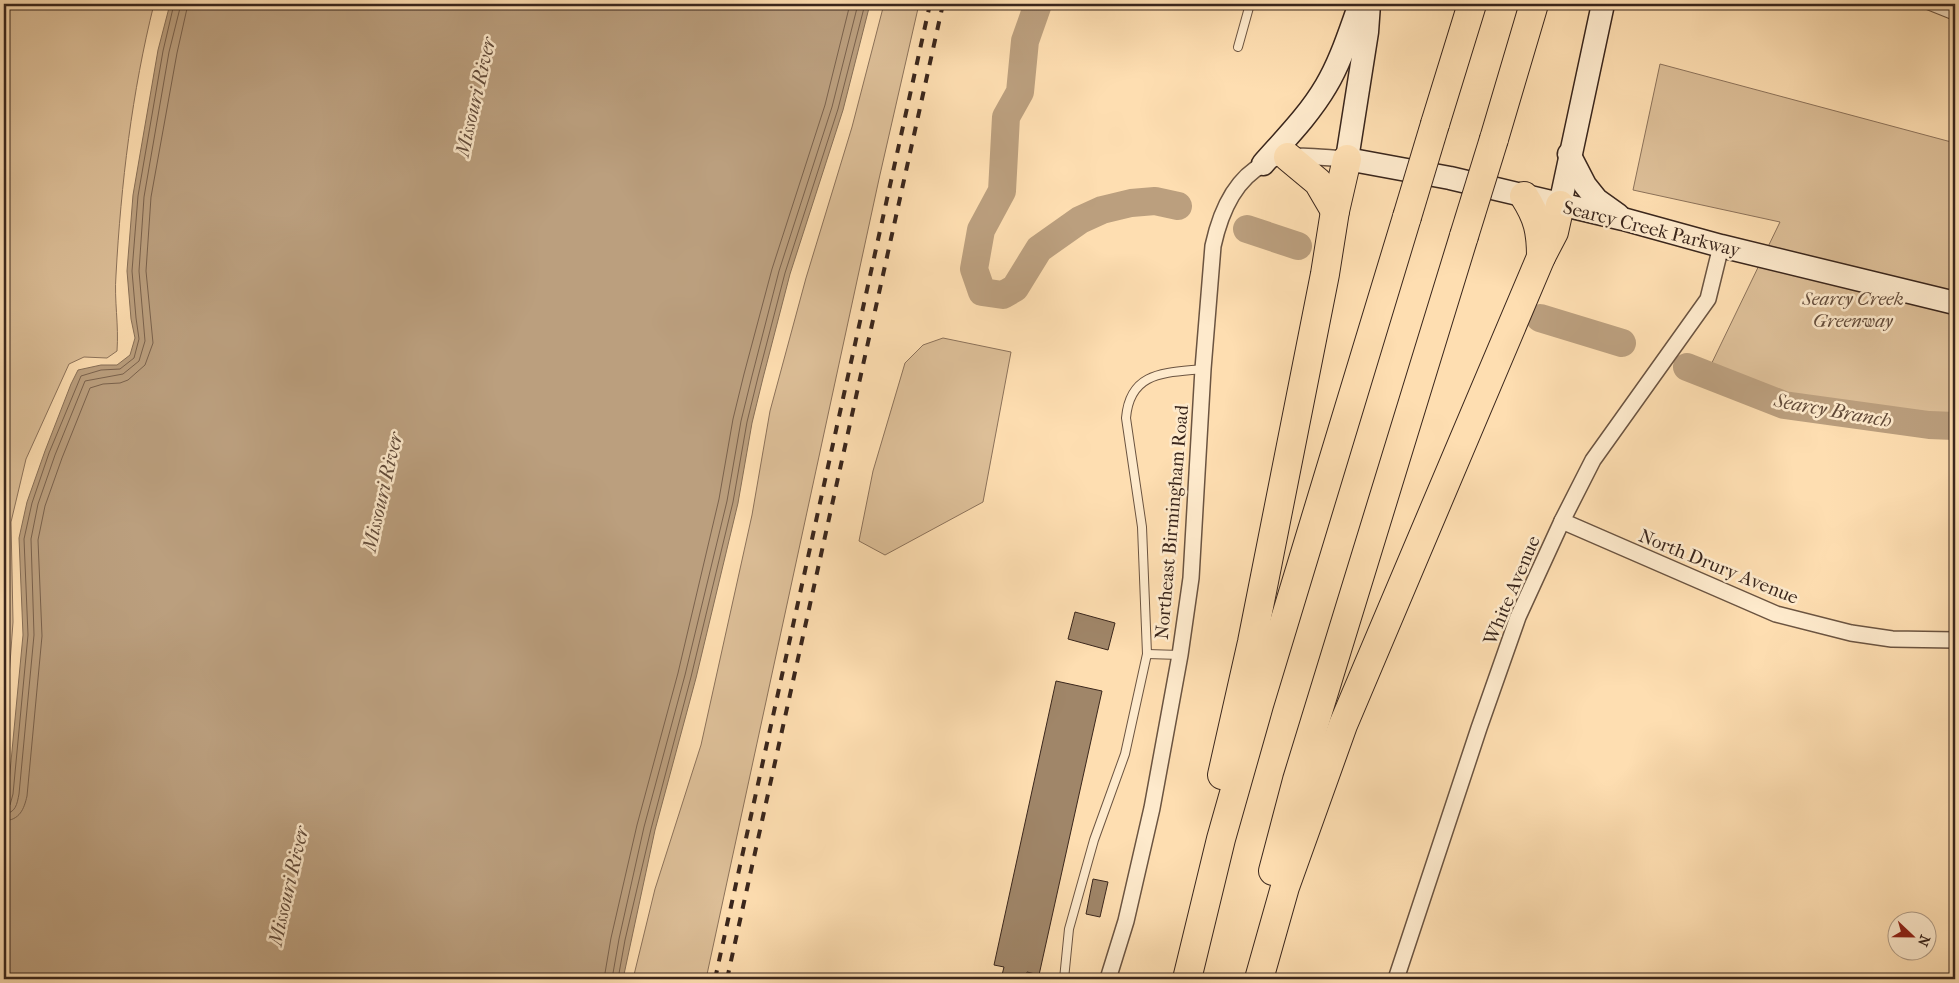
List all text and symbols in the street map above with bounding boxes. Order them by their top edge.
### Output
water label: Missouri River [450,33,501,161]
street label: Searcy Creek Parkway [1561,196,1744,262]
park label: Searcy Creek Greenway [1801,288,1904,332]
water label: Searcy Branch [1771,389,1894,432]
street label: Northeast Birmingham Road [1151,403,1193,640]
water label: Missouri River [357,428,408,556]
street label: North Drury Avenue [1636,525,1802,609]
street label: White Avenue [1479,533,1545,649]
water label: Missouri River [263,822,314,950]
north arrow [1886,910,1936,960]
text: N [1914,933,1933,949]

